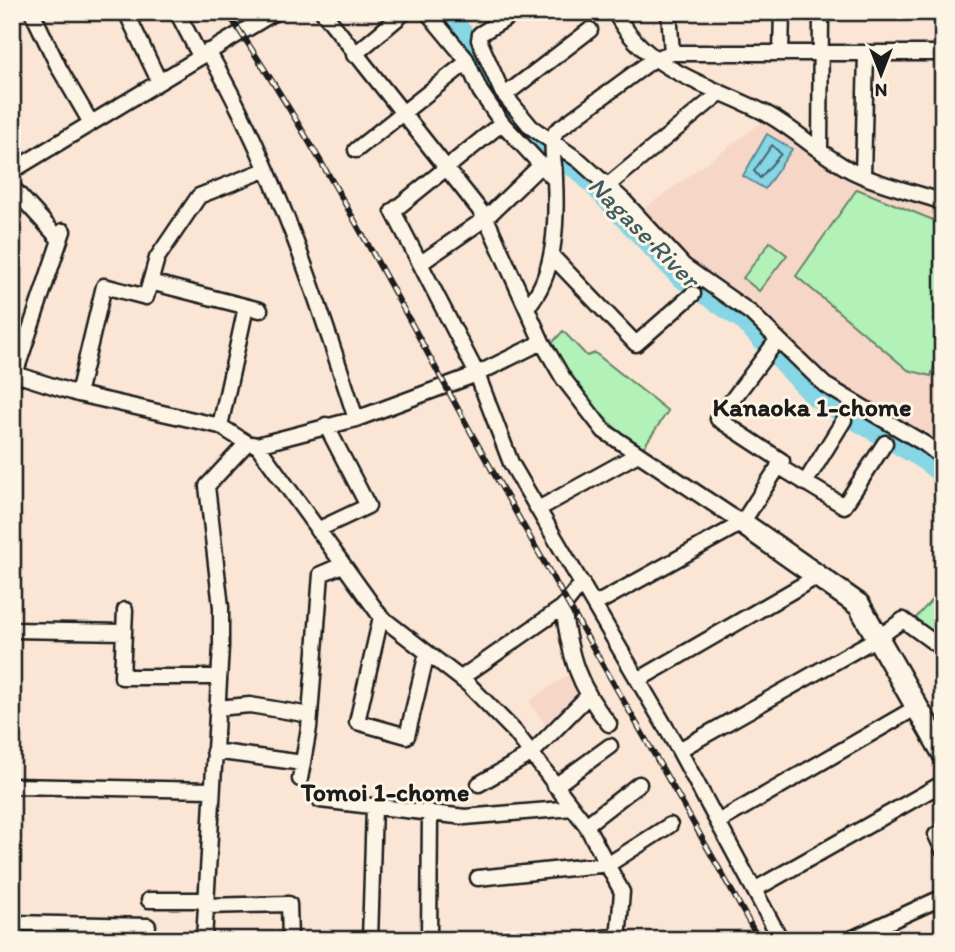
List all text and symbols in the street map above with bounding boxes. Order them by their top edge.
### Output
north arrow [846,38,916,108]
text: N [875,79,887,102]
water label: Nagase River [582,170,708,296]
district label: Kanaoka 1-chome [713,391,911,423]
district label: Tomoi 1-chome [300,776,469,808]

